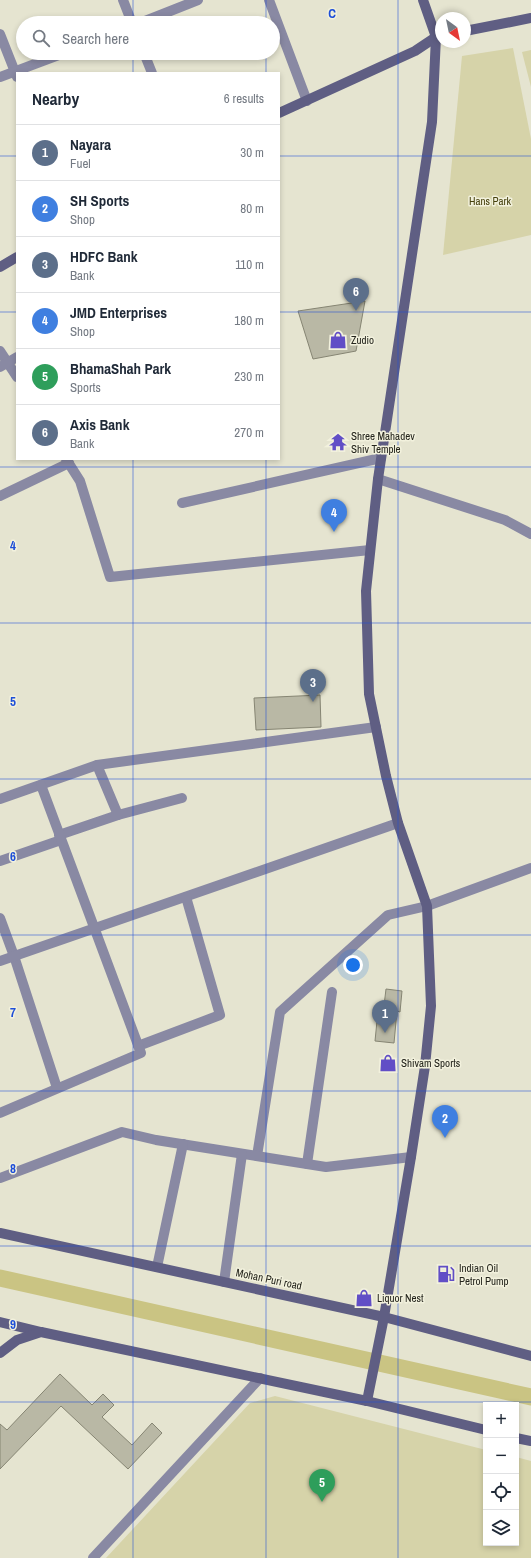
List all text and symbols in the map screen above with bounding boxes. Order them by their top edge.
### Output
text: C [328,5,336,22]
north arrow [435,12,471,48]
search box [16,16,280,60]
icon: search [30,27,52,49]
text: Search here [62,28,129,49]
text: Nearby [32,87,79,110]
text: 6 results [224,90,264,107]
text: Nayara [70,134,111,155]
text: 1 [42,144,48,161]
text: 30 m [240,144,264,161]
text: Fuel [70,155,91,172]
text: SH Sports [70,190,129,211]
park label: Hans Park [469,194,512,208]
text: 2 [42,200,48,217]
text: 80 m [240,200,264,217]
text: Shop [70,211,95,228]
text: HDFC Bank [70,246,138,267]
text: 3 [42,256,48,273]
text: 110 m [235,256,264,273]
text: Bank [70,267,94,284]
pin: 6 [343,278,369,311]
text: JMD Enterprises [70,302,167,323]
text: 4 [42,312,48,329]
text: 180 m [234,312,264,329]
text: Shop [70,323,95,340]
shop icon: Zudio [328,330,348,350]
place label: Zudio [351,333,374,347]
text: BhamaShah Park [70,358,171,379]
text: 5 [42,368,48,385]
text: 230 m [234,368,264,385]
text: Sports [70,379,101,396]
text: Axis Bank [70,414,129,435]
text: 6 [42,424,48,441]
text: 270 m [234,424,264,441]
place label: Shree Mahadev Shiv Temple [351,429,415,456]
temple icon: Shree Mahadev Shiv Temple [328,432,348,452]
text: Bank [70,435,94,452]
pin: 4 [321,499,347,532]
text: 4 [10,537,16,554]
pin: 3 [300,669,326,702]
text: 5 [10,693,16,710]
text: 6 [10,848,16,865]
your location [343,955,363,975]
pin: 1 [372,1000,398,1033]
text: 7 [10,1004,16,1021]
shop icon: Shivam Sports [378,1053,398,1073]
place label: Shivam Sports [401,1056,461,1070]
pin: 2 [432,1105,458,1138]
text: 8 [10,1160,16,1177]
place label: Indian Oil Petrol Pump [459,1261,509,1288]
fuel station icon: Indian Oil Petrol Pump [436,1264,456,1284]
street label: Mohan Puri road [235,1265,303,1293]
shop icon: Liquor Nest [354,1288,374,1308]
place label: Liquor Nest [377,1291,424,1305]
text: 9 [10,1316,16,1333]
map controls [483,1402,519,1546]
button: + [483,1402,519,1438]
button: − [483,1438,519,1474]
pin: 5 [309,1469,335,1502]
button: locate [483,1474,519,1510]
button: layers [483,1510,519,1546]

